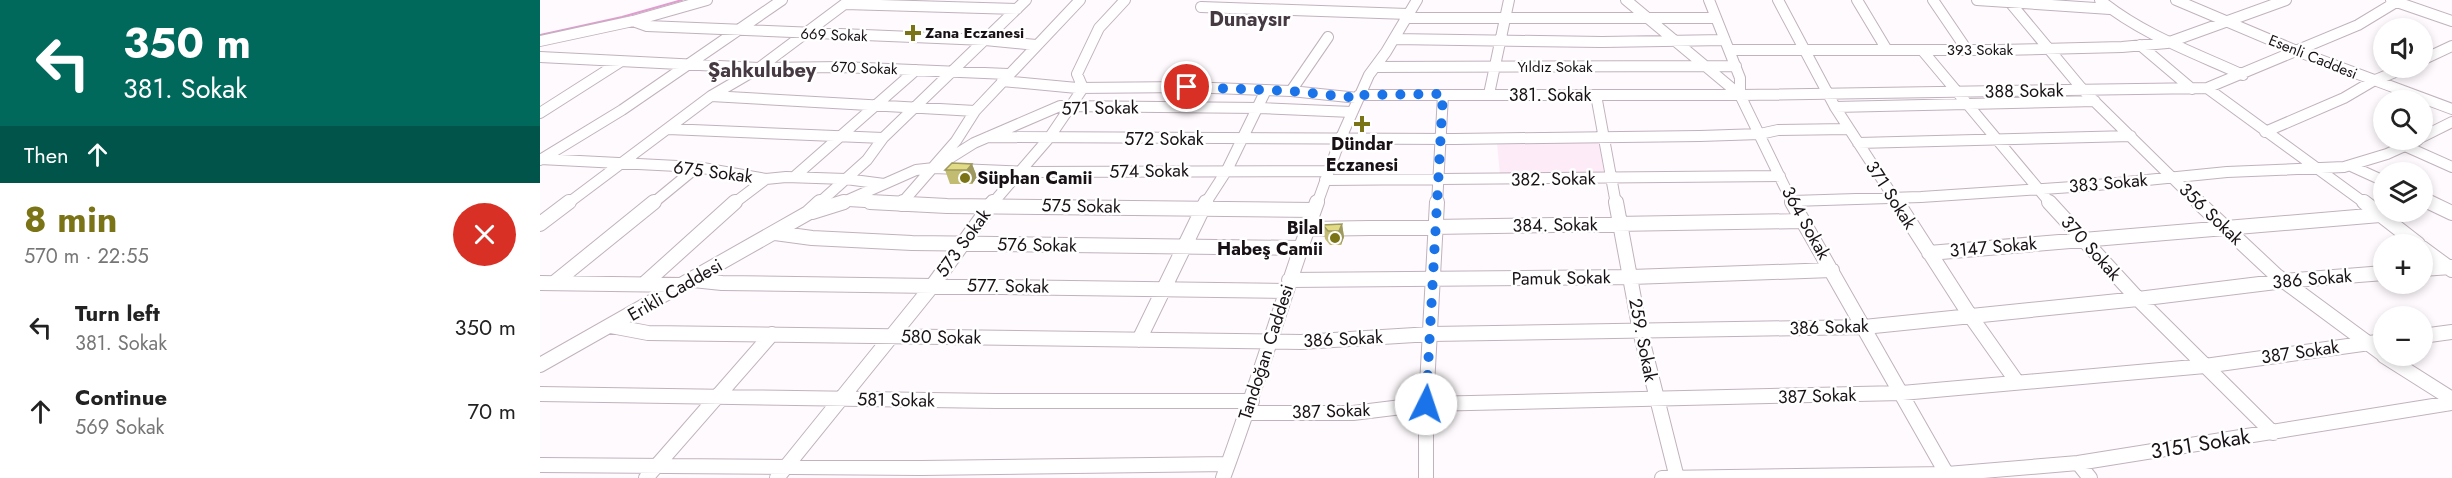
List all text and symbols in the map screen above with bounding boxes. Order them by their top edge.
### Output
district label: Dunaysır [1209,5,1292,34]
text: 350 m [123,13,251,74]
map controls [2373,18,2433,366]
button: sound [2373,18,2433,78]
place label: Zana Eczanesi [925,22,1024,44]
street label: 669 Sokak [800,23,868,47]
icon: left [24,24,102,102]
marker: Zana Eczanesi [906,26,920,40]
street label: Esenli Caddesi [2265,29,2361,85]
street label: 393 Sokak [1947,39,2014,61]
district label: Şahkulubey [708,56,817,85]
street label: 670 Sokak [830,56,898,80]
street label: Yıldız Sokak [1517,56,1593,78]
pin [1161,61,1212,112]
text: 381. Sokak [123,69,247,108]
icon: arrive [1170,70,1203,103]
street label: 388 Sokak [1984,77,2064,105]
street label: 381. Sokak [1509,82,1591,108]
button: search [2373,90,2433,150]
street label: 571 Sokak [1061,94,1139,122]
marker: Dündar Eczanesi [1355,117,1369,131]
street label: 572 Sokak [1124,126,1204,152]
place label: Dündar Eczanesi [1326,131,1398,178]
icon: ahead [81,138,114,171]
text: Then [24,139,69,171]
street label: 675 Sokak [672,154,754,190]
street label: 371 Sokak [1859,156,1923,234]
street label: 574 Sokak [1109,157,1189,185]
button: layers [2373,162,2433,222]
place label: Süphan Camii [977,165,1092,191]
street label: 382. Sokak [1510,165,1596,193]
street label: 383 Sokak [2067,167,2149,199]
marker: Süphan Camii [958,171,972,185]
street label: 356 Sokak [2173,177,2249,251]
street label: 364 Sokak [1775,182,1837,264]
street label: 575 Sokak [1041,192,1121,220]
text: 8 min [24,193,118,245]
button: close [453,203,516,266]
street label: 573 Sokak [929,203,997,283]
street label: 370 Sokak [2055,210,2127,286]
street label: 384. Sokak [1512,211,1598,239]
place label: Bilal Habeş Camii [1217,215,1323,262]
street label: 3147 Sokak [1948,230,2038,264]
street label: 576 Sokak [997,231,1077,259]
marker: Bilal Habeş Camii [1328,231,1342,245]
button: + [2373,234,2433,294]
text: 570 m · 22:55 [24,242,149,271]
street label: Erikli Caddesi [623,252,727,328]
street label: 386 Sokak [2271,263,2353,295]
street label: Pamuk Sokak [1511,264,1611,292]
street label: 577. Sokak [967,272,1049,300]
street label: Tandoğan Caddesi [1232,281,1300,423]
street label: 259. Sokak [1622,296,1664,384]
text: Turn left [75,297,160,329]
button: − [2373,306,2433,366]
icon: left [24,311,57,344]
text: 350 m [455,311,516,343]
street label: 386 Sokak [1789,313,1869,341]
street label: 580 Sokak [901,323,981,351]
street label: 386 Sokak [1303,324,1384,354]
text: 381. Sokak [75,329,167,358]
street label: 387 Sokak [2259,334,2341,370]
position arrow [1394,372,1458,436]
text: Continue [75,381,167,413]
street label: 387 Sokak [1777,382,1857,410]
street label: 581 Sokak [857,386,935,414]
icon: ahead [24,395,57,428]
text: 70 m [467,395,516,427]
street label: 387 Sokak [1291,397,1371,425]
text: 569 Sokak [75,413,164,442]
street label: 3151 Sokak [2148,421,2253,467]

